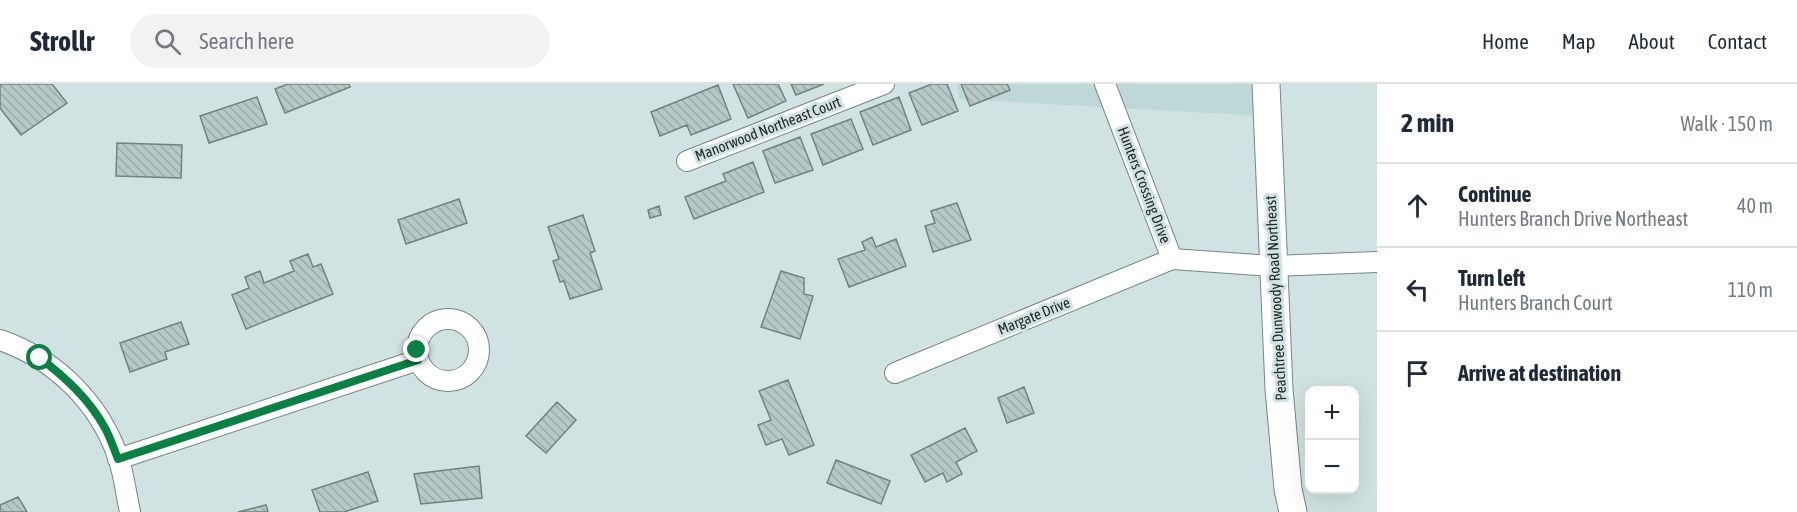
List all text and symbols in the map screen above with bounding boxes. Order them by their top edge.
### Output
search box [130,14,550,68]
text: Strollr [30,25,94,57]
icon: search [151,25,184,58]
text: Search here [199,28,294,54]
text: Home [1482,29,1529,53]
text: Map [1562,29,1596,53]
text: About [1629,29,1675,53]
text: Contact [1708,29,1767,53]
street label: Manorwood Northeast Court [693,93,843,164]
text: 2 min [1401,108,1454,138]
text: Walk · 150 m [1681,112,1773,135]
street label: Hunters Crossing Drive [1114,124,1175,246]
text: Continue [1458,181,1532,207]
icon: ahead [1401,189,1434,222]
text: 40 m [1737,194,1773,217]
street label: Peachtree Dunwoody Road Northeast [1262,195,1289,401]
text: Hunters Branch Drive Northeast [1458,207,1688,230]
text: Turn left [1458,265,1525,291]
icon: left [1401,273,1434,306]
text: 110 m [1728,278,1773,301]
text: Hunters Branch Court [1458,291,1613,314]
street label: Margate Drive [995,293,1073,338]
route end [403,336,429,362]
route start [26,344,52,370]
icon: arrive [1401,357,1434,390]
text: Arrive at destination [1458,360,1621,386]
map controls [1305,386,1359,494]
button: + [1305,386,1359,440]
button: − [1305,440,1359,494]

